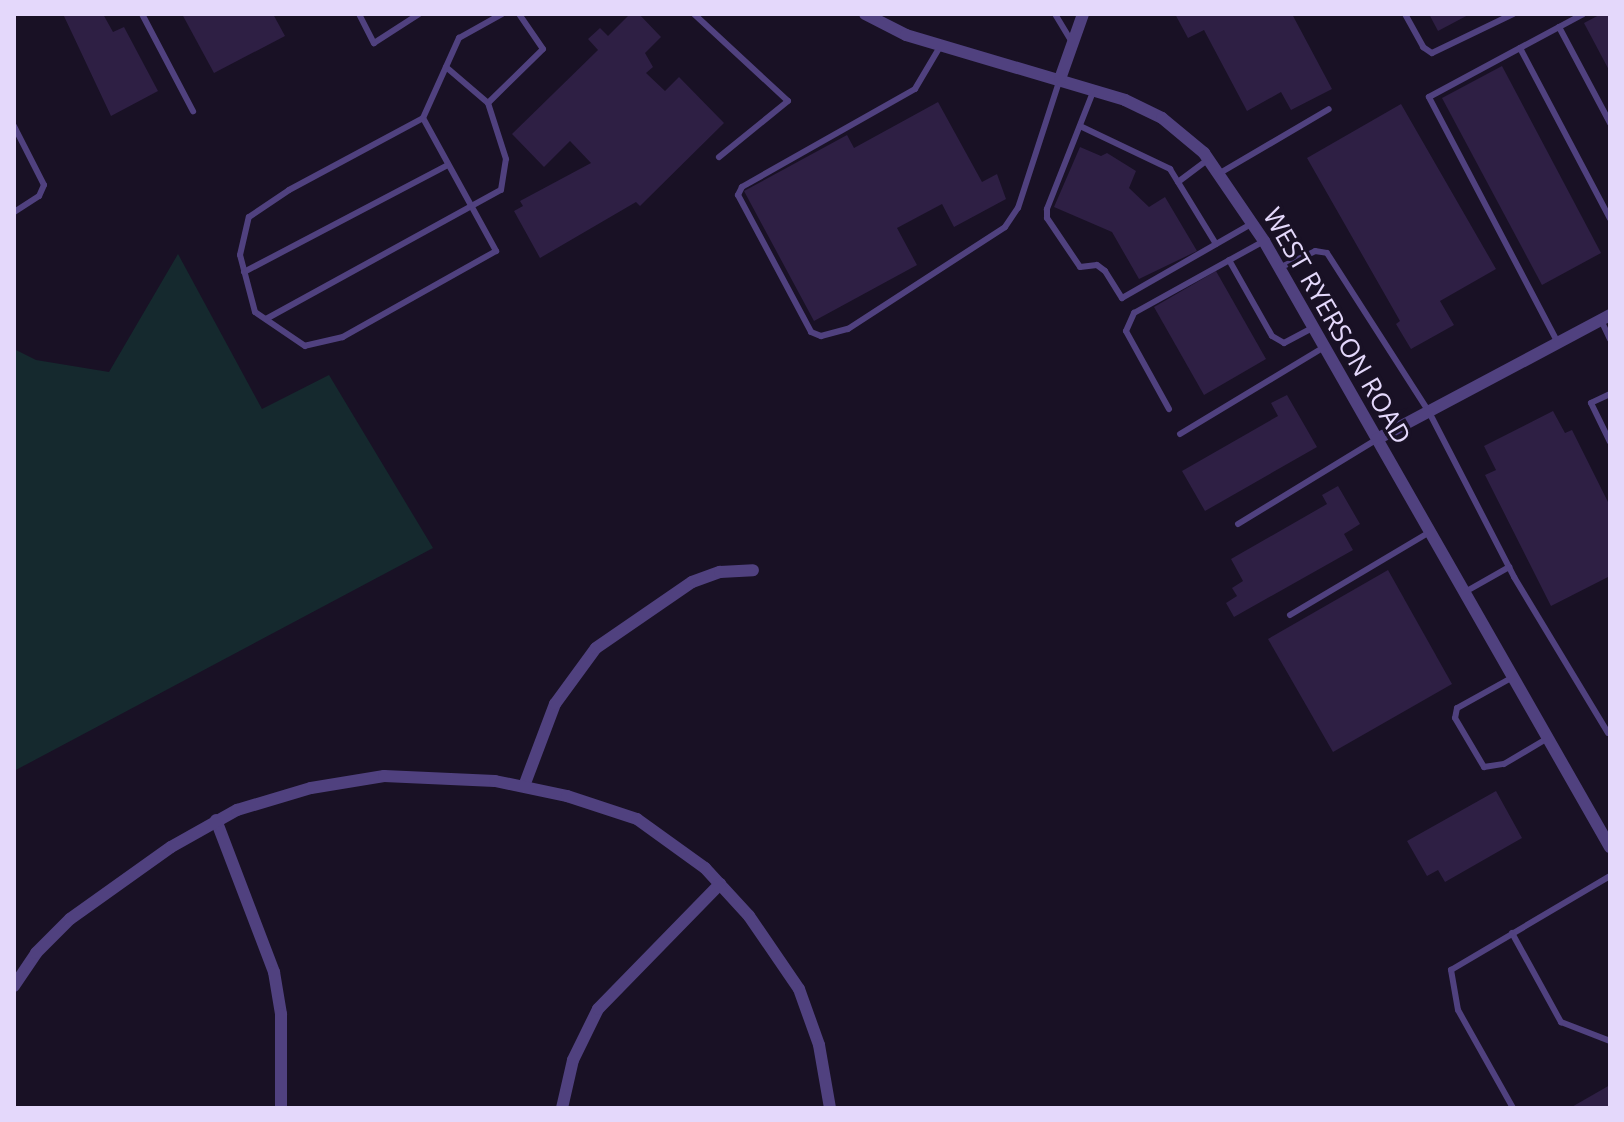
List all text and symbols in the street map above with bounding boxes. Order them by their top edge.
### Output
street label: WEST RYERSON ROAD [1257,202,1417,450]

